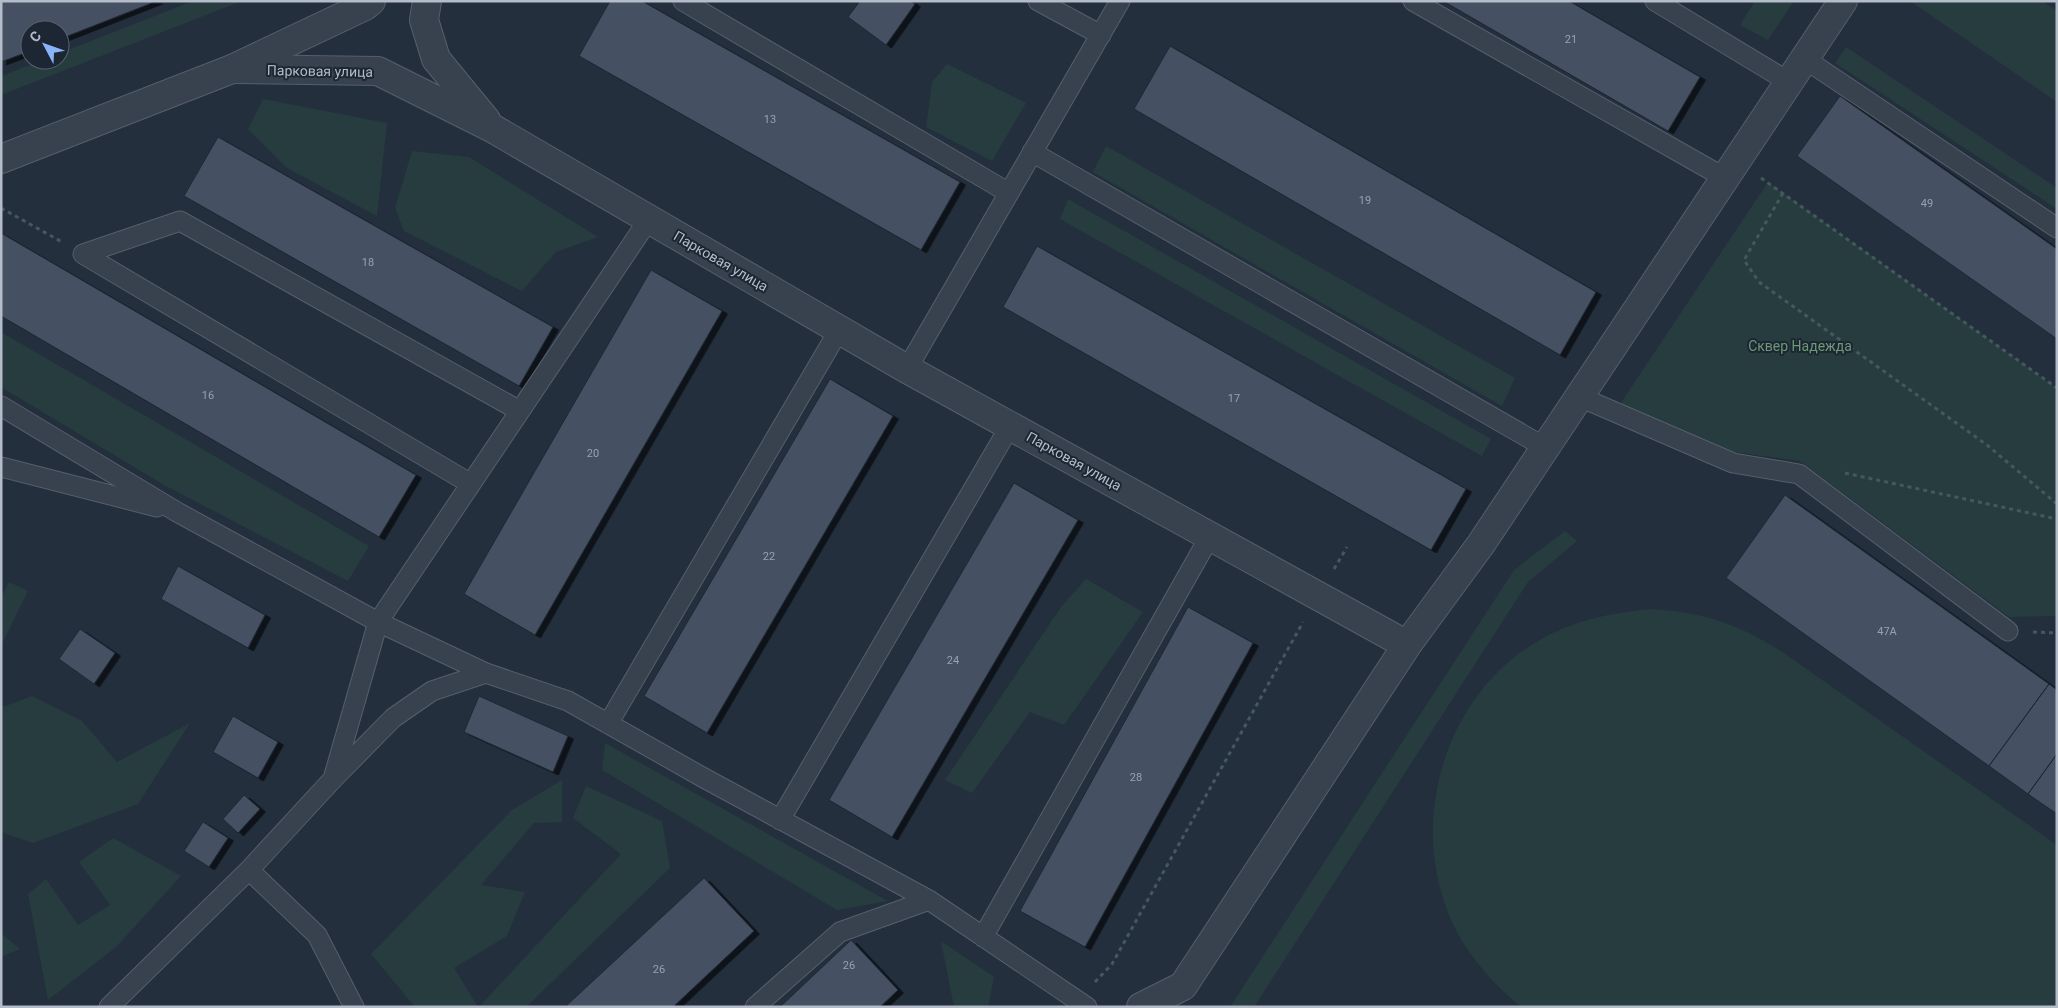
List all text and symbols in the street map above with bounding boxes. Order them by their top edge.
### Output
north arrow [20,20,70,70]
text: С [26,28,44,45]
house number: 21 [1565,33,1577,46]
street label: Парковая улица [267,62,373,80]
house number: 13 [764,113,776,126]
house number: 19 [1359,194,1371,207]
house number: 49 [1921,197,1933,210]
street label: Парковая улица [671,228,771,294]
house number: 18 [362,256,374,269]
park label: Сквер Надежда [1748,338,1852,354]
house number: 16 [202,389,214,402]
house number: 17 [1228,392,1240,405]
street label: Парковая улица [1024,428,1124,494]
house number: 20 [587,447,599,460]
house number: 22 [763,550,775,563]
house number: 47А [1877,625,1898,638]
house number: 24 [947,654,959,667]
house number: 28 [1130,771,1142,784]
house number: 26 [843,959,855,972]
house number: 26 [653,963,665,976]

